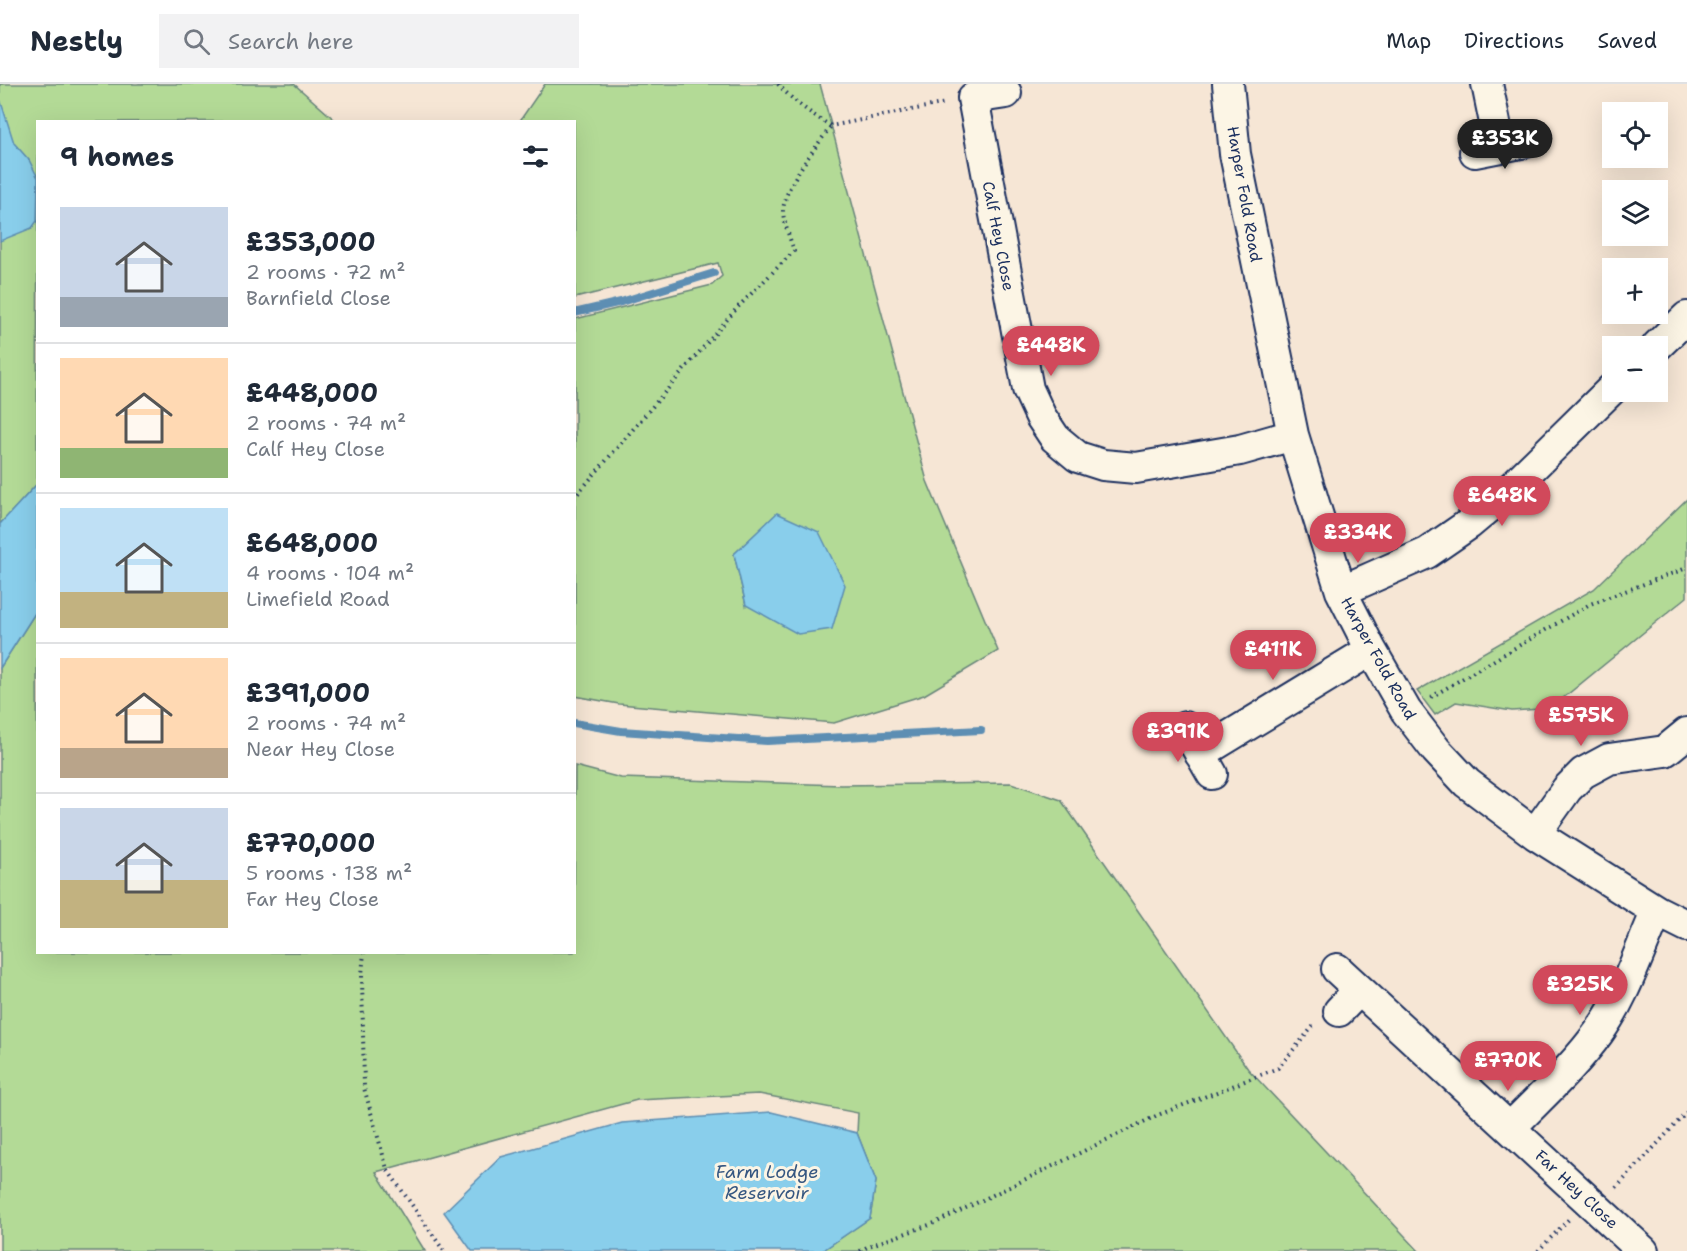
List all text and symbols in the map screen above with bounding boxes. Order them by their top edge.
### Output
search box [159,14,579,68]
text: Nestly [30,22,123,60]
icon: search [180,25,213,58]
text: Search here [228,27,354,56]
text: Map [1386,27,1431,55]
text: Directions [1464,27,1564,55]
text: Saved [1597,27,1657,55]
map controls [1602,102,1668,402]
button: locate [1602,102,1668,168]
pin: £353K [1463,119,1547,170]
street label: Harper Fold Road [1222,125,1267,264]
text: £353K [1471,125,1539,151]
text: 9 homes [60,139,174,174]
icon: filters [519,140,552,173]
street label: Calf Hey Close [978,180,1019,293]
button: layers [1602,180,1668,246]
text: £353,000 [246,224,376,259]
icon: home [108,231,180,303]
button: + [1602,258,1668,324]
text: 2 rooms · 72 m² [246,259,405,285]
text: Barnfield Close [246,285,391,311]
pin: £448K [1009,326,1093,377]
text: £448K [1016,332,1086,358]
button: − [1602,336,1668,402]
text: £448,000 [246,375,378,410]
icon: home [108,382,180,454]
text: 2 rooms · 74 m² [246,410,406,436]
text: Calf Hey Close [246,436,385,462]
pin: £648K [1460,476,1544,527]
text: £648K [1467,482,1537,508]
pin: £334K [1316,513,1400,564]
text: £334K [1324,519,1392,545]
text: £648,000 [246,525,378,560]
icon: home [108,532,180,604]
text: 4 rooms · 104 m² [246,560,414,586]
text: Limefield Road [246,586,390,612]
street label: Harper Fold Road [1336,593,1421,723]
pin: £411K [1231,630,1315,681]
text: £411K [1244,636,1302,662]
text: £391,000 [246,675,370,710]
icon: home [108,682,180,754]
pin: £575K [1539,696,1623,747]
text: £575K [1548,702,1614,728]
text: 2 rooms · 74 m² [246,710,406,736]
pin: £391K [1136,712,1220,763]
text: £391K [1146,718,1210,744]
text: Near Hey Close [246,736,395,762]
text: £770,000 [246,825,375,860]
icon: home [108,832,180,904]
text: 5 rooms · 138 m² [246,860,412,886]
text: Far Hey Close [246,886,379,912]
pin: £325K [1538,965,1622,1016]
text: £325K [1547,971,1613,997]
pin: £770K [1466,1041,1550,1092]
text: £770K [1474,1047,1542,1073]
street label: Far Hey Close [1531,1145,1623,1233]
water label: Farm Lodge Reservoir [716,1160,818,1205]

